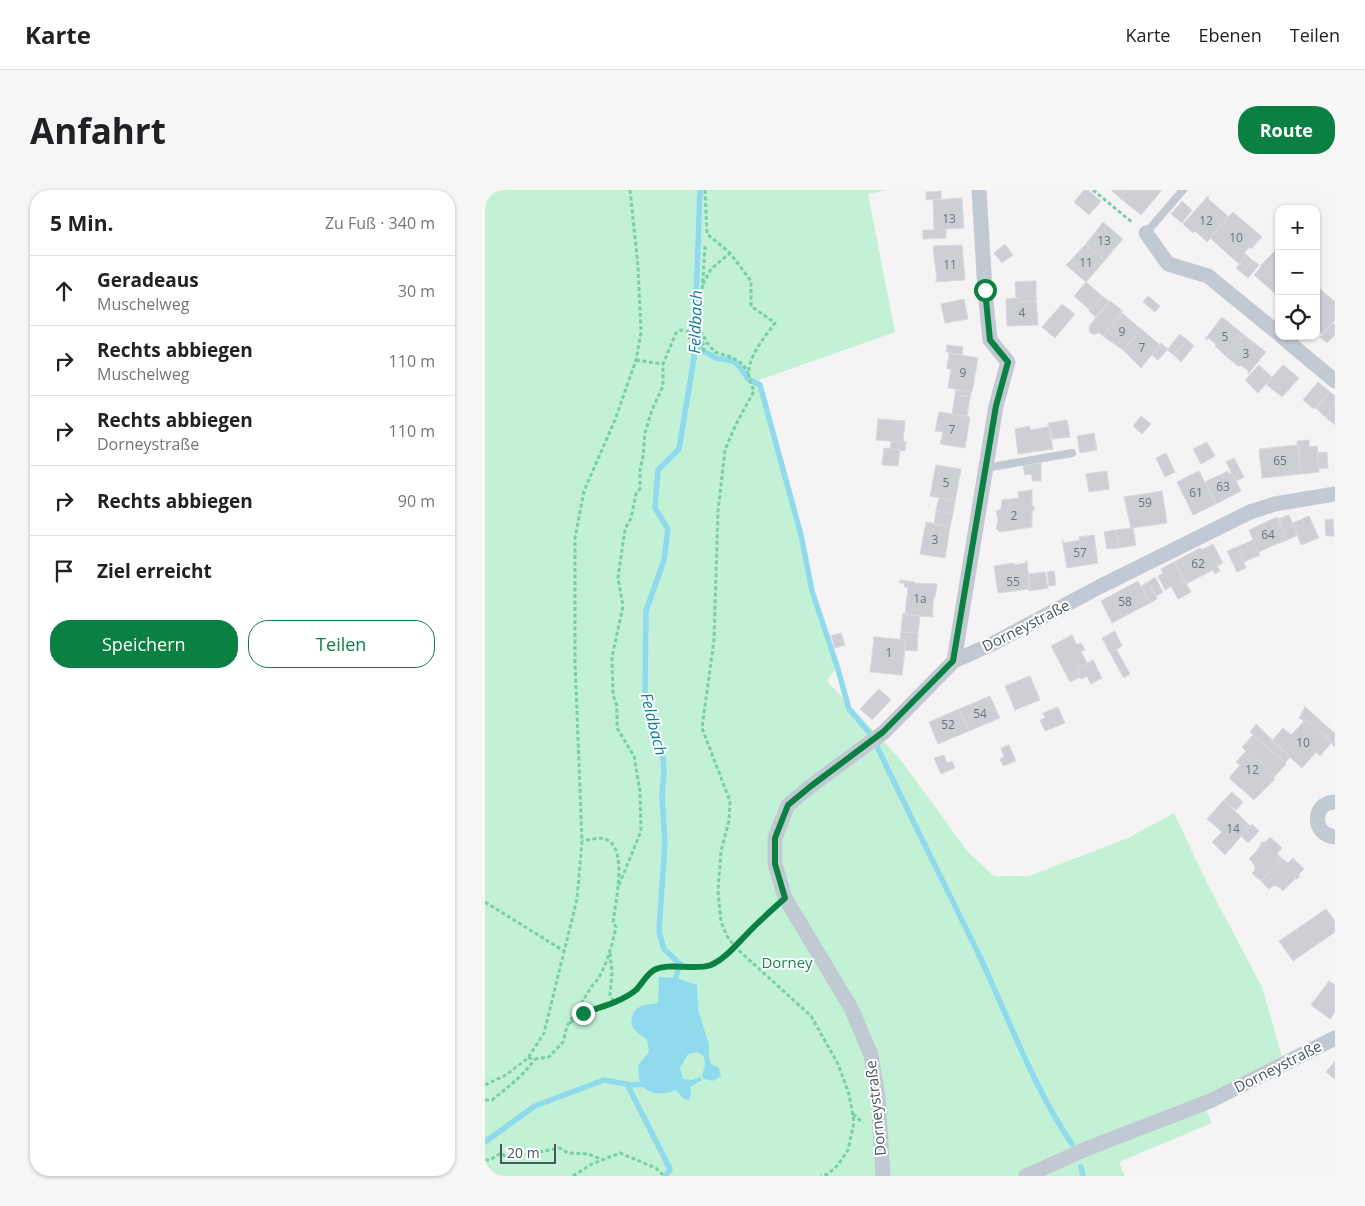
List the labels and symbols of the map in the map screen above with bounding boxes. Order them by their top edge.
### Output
house number: 13 [942,210,956,227]
house number: 12 [1199,212,1213,229]
house number: 10 [1229,229,1243,246]
house number: 13 [1097,232,1111,249]
house number: 11 [1079,254,1093,271]
house number: 11 [943,256,957,273]
route start [974,279,997,302]
water label: Feldbach [683,290,707,354]
house number: 4 [1019,304,1026,321]
house number: 9 [1119,323,1126,340]
house number: 5 [1222,328,1229,345]
house number: 7 [1139,339,1146,356]
house number: 3 [1243,345,1250,362]
house number: 9 [960,364,967,381]
house number: 7 [949,421,956,438]
house number: 65 [1273,452,1287,469]
house number: 5 [943,474,950,491]
house number: 63 [1216,478,1230,495]
house number: 61 [1189,484,1203,501]
house number: 59 [1138,494,1152,511]
house number: 2 [1011,507,1018,524]
house number: 64 [1261,526,1275,543]
house number: 3 [932,531,939,548]
house number: 57 [1073,544,1087,561]
house number: 62 [1191,555,1205,572]
house number: 55 [1006,573,1020,590]
house number: 1a [913,590,927,607]
house number: 58 [1118,593,1132,610]
street label: Dorneystraße [978,594,1073,656]
house number: 1 [886,644,892,661]
water label: Feldbach [636,690,672,758]
house number: 54 [973,705,987,722]
house number: 52 [941,716,955,733]
house number: 10 [1296,734,1310,751]
house number: 12 [1245,761,1259,778]
house number: 14 [1226,820,1240,837]
park label: Dorney [761,952,813,972]
route end [572,1002,595,1025]
street label: Dorneystraße [1230,1035,1325,1097]
street label: Dorneystraße [860,1059,890,1157]
scale bar [500,1141,556,1164]

